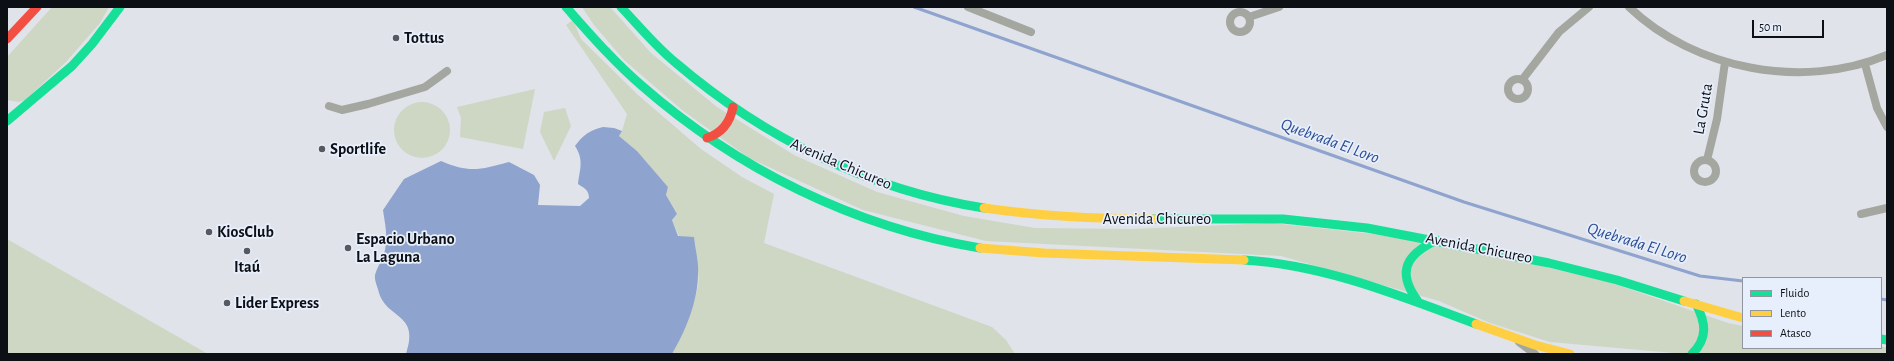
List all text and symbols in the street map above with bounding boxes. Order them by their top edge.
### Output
scale bar [1754,12,1826,38]
text: 50 m [1759,21,1782,33]
place label: Tottus [404,28,444,48]
marker: Tottus [391,33,401,43]
street label: La Gruta [1689,82,1717,136]
water label: Quebrada El Loro [1278,114,1382,168]
street label: Avenida Chicureo [787,134,895,194]
place label: Sportlife [330,139,386,159]
marker: Sportlife [317,144,327,154]
street label: Avenida Chicureo [1103,209,1211,229]
water label: Quebrada El Loro [1585,218,1689,268]
place label: KiosClub [217,222,274,242]
marker: KiosClub [204,227,214,237]
street label: Avenida Chicureo [1424,228,1534,268]
place label: Espacio Urbano La Laguna [356,229,455,267]
marker: Espacio Urbano La Laguna [343,243,353,253]
marker: Itaú [242,246,252,256]
place label: Itaú [234,257,260,277]
legend [1742,277,1882,349]
text: Fluido [1780,287,1809,299]
place label: Lider Express [235,293,319,313]
marker: Lider Express [222,298,232,308]
text: Lento [1780,307,1806,319]
text: Atasco [1780,327,1811,339]

